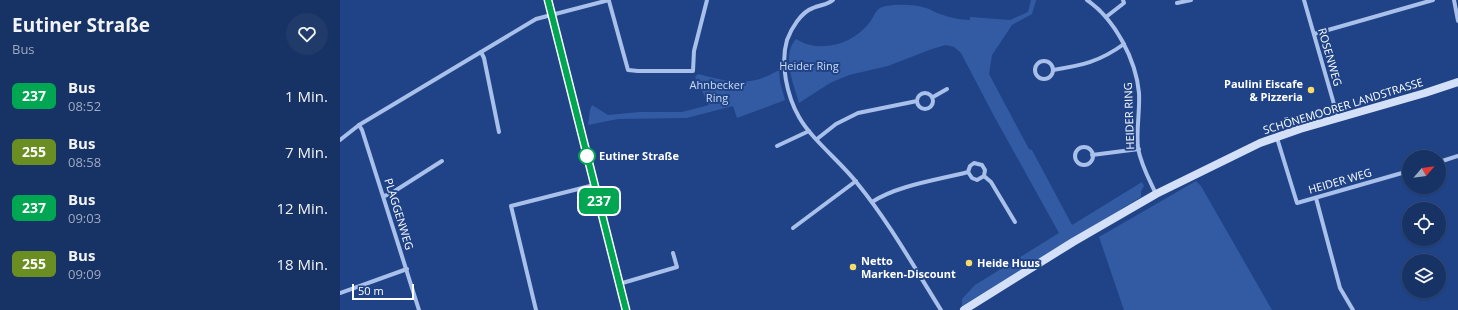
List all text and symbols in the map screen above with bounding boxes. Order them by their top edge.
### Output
text: Eutiner Straße [12,12,150,38]
button: heart [286,13,328,55]
street label: ROSENWEG [1315,26,1346,88]
text: Bus [12,40,35,58]
park label: Heider Ring [779,58,839,73]
street label: SCHÖNEMOORER LANDSTRASSE [1261,74,1425,137]
place label: Paulini Eiscafe & Pizzeria [1224,76,1303,104]
text: Bus [68,77,95,97]
park label: Ahnbecker Ring [689,77,745,105]
street label: HEIDER RING [1120,82,1137,150]
marker: Paulini Eiscafe & Pizzeria [1306,85,1316,95]
text: 237 [22,86,46,105]
text: 1 Min. [285,86,328,106]
text: 08:52 [68,97,101,115]
text: Bus [68,133,95,153]
text: 255 [22,142,46,161]
text: 7 Min. [285,142,328,162]
marker: Eutiner Straße [578,147,596,165]
place label: Eutiner Straße [599,148,679,163]
north arrow [1402,150,1446,194]
map controls [1402,150,1446,298]
text: 08:58 [68,153,101,171]
street label: HEIDER WEG [1306,164,1373,197]
street label: PLAGGENWEG [381,176,417,251]
line badge: 237 [576,188,622,214]
text: Bus [68,189,95,209]
text: 237 [587,191,611,210]
text: 237 [22,198,46,217]
text: 12 Min. [277,198,328,218]
button: locate [1402,202,1446,246]
text: 09:03 [68,209,101,227]
text: Bus [68,245,95,265]
place label: Netto Marken-Discount [861,253,956,281]
text: 255 [22,254,46,273]
text: 18 Min. [277,254,328,274]
button: layers [1402,254,1446,298]
place label: Heide Huus [977,255,1040,270]
marker: Heide Huus [964,258,974,268]
marker: Netto Marken-Discount [848,262,858,272]
text: 09:09 [68,265,101,283]
scale bar [352,282,414,301]
text: 50 m [358,283,384,298]

